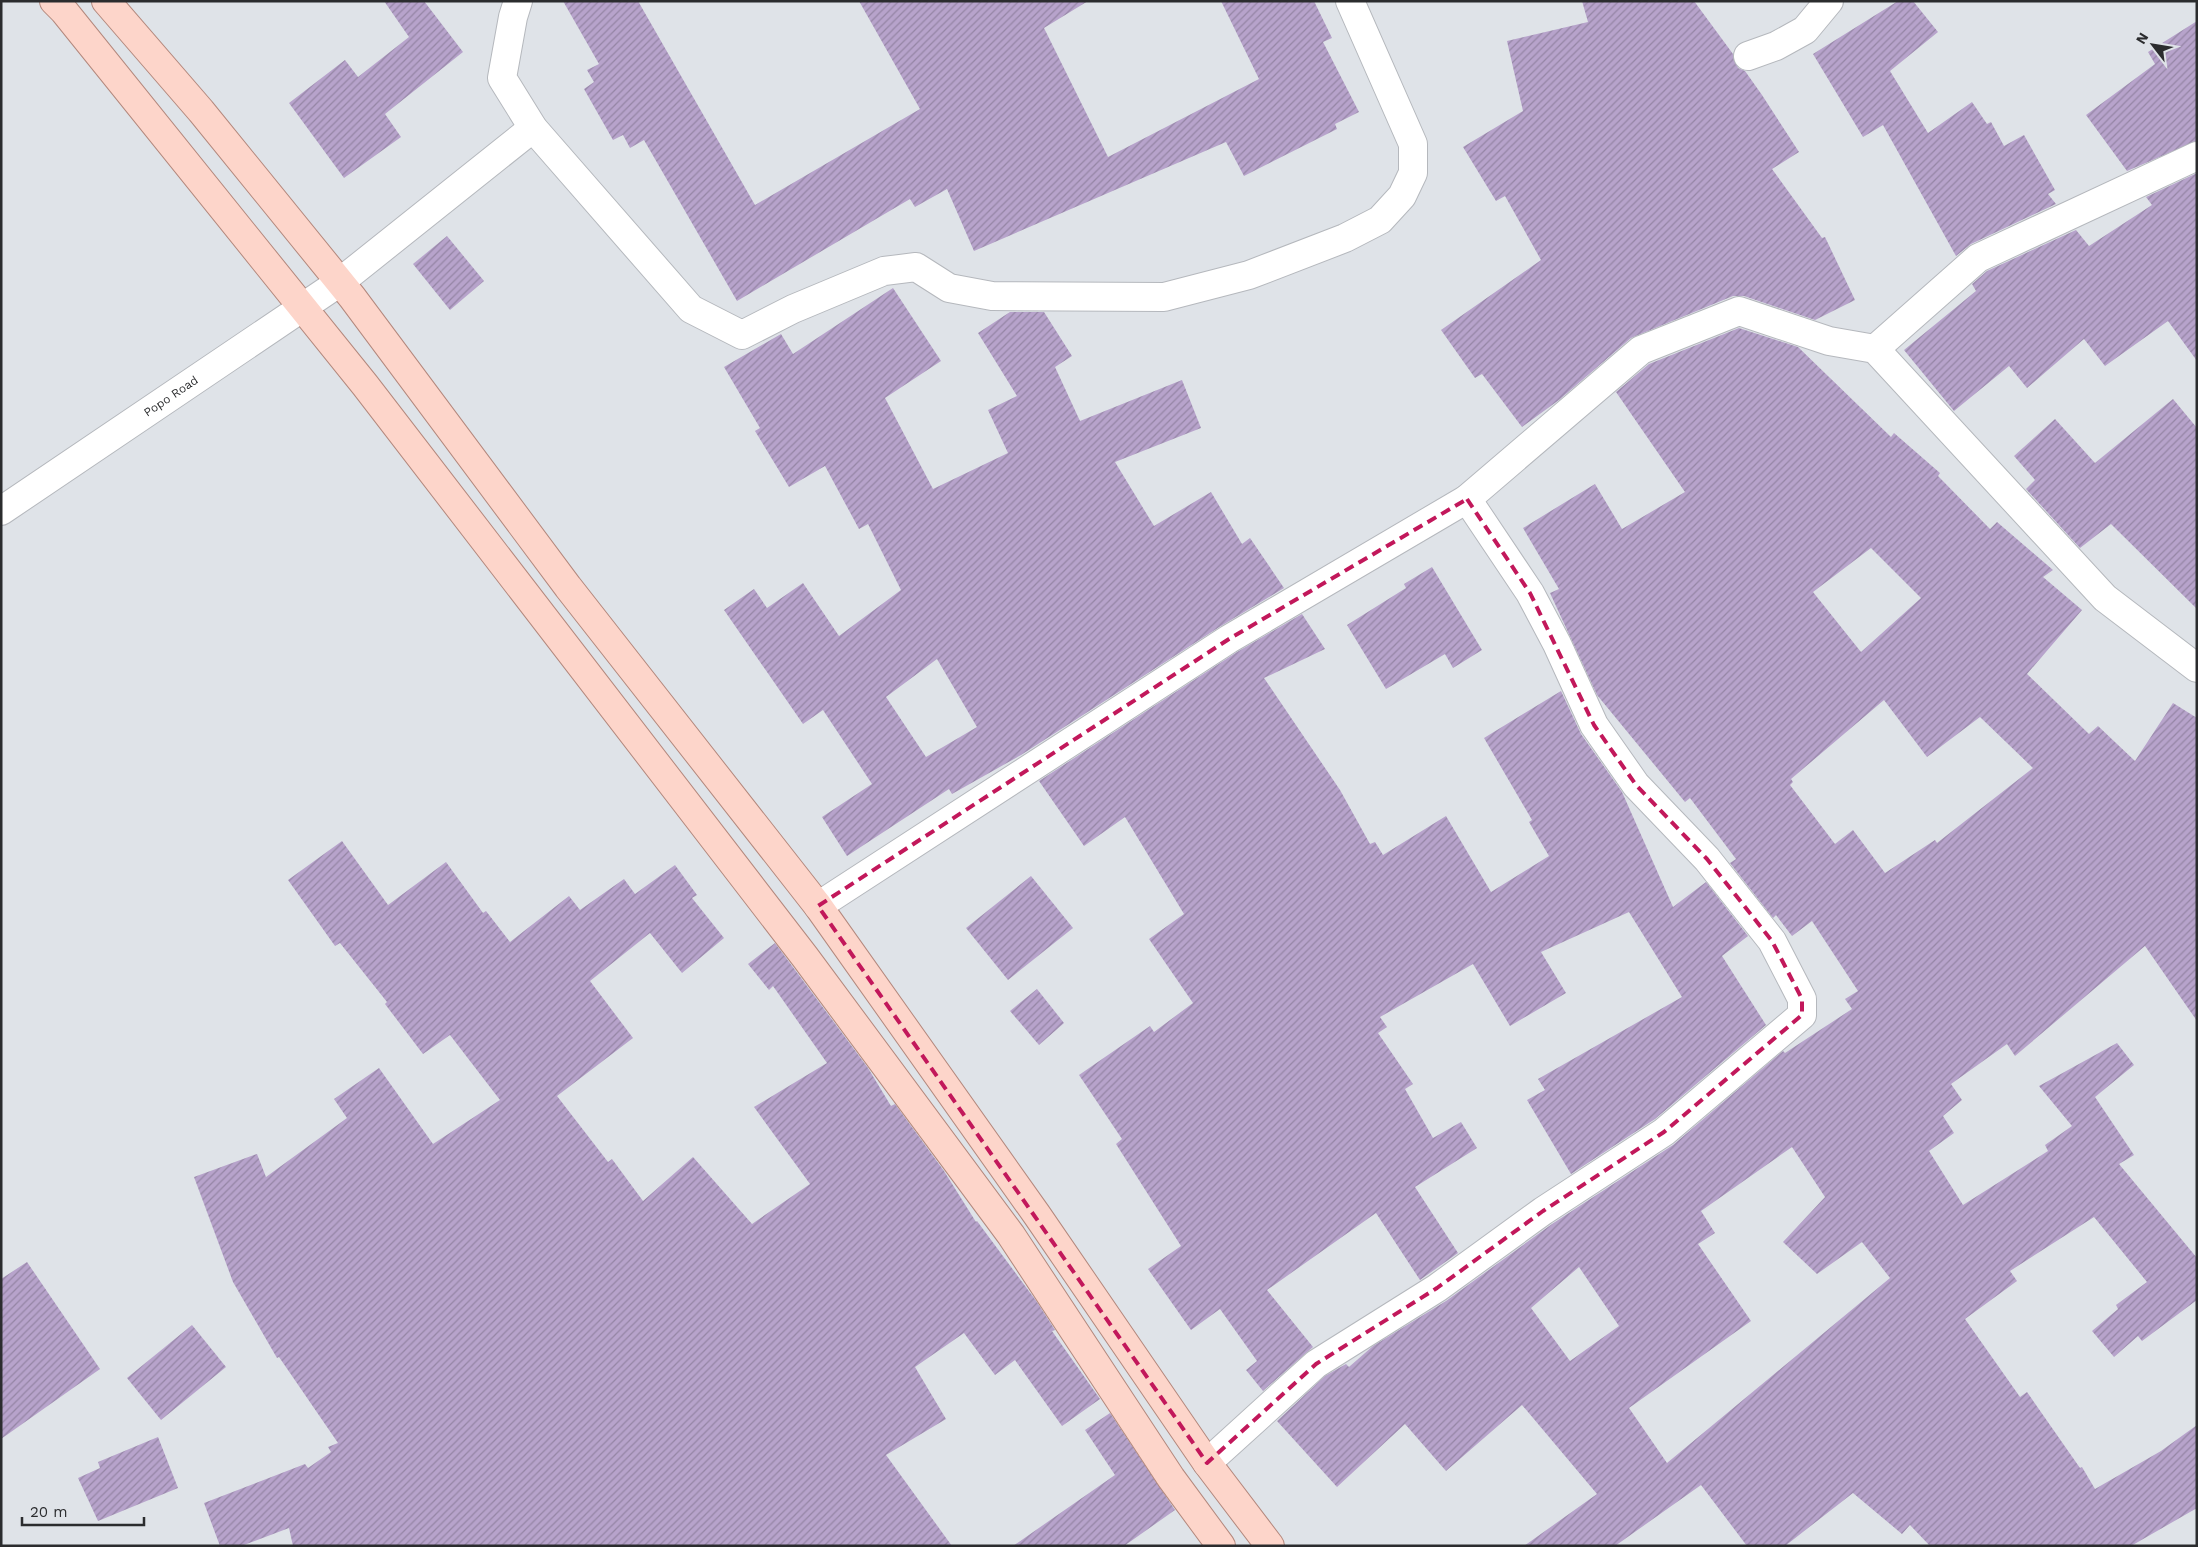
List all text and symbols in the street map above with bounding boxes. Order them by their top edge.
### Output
north arrow [2128,20,2178,70]
text: N [2132,30,2151,47]
street label: Popo Road [141,373,201,420]
scale bar [22,1494,145,1526]
text: 20 m [30,1503,68,1521]

